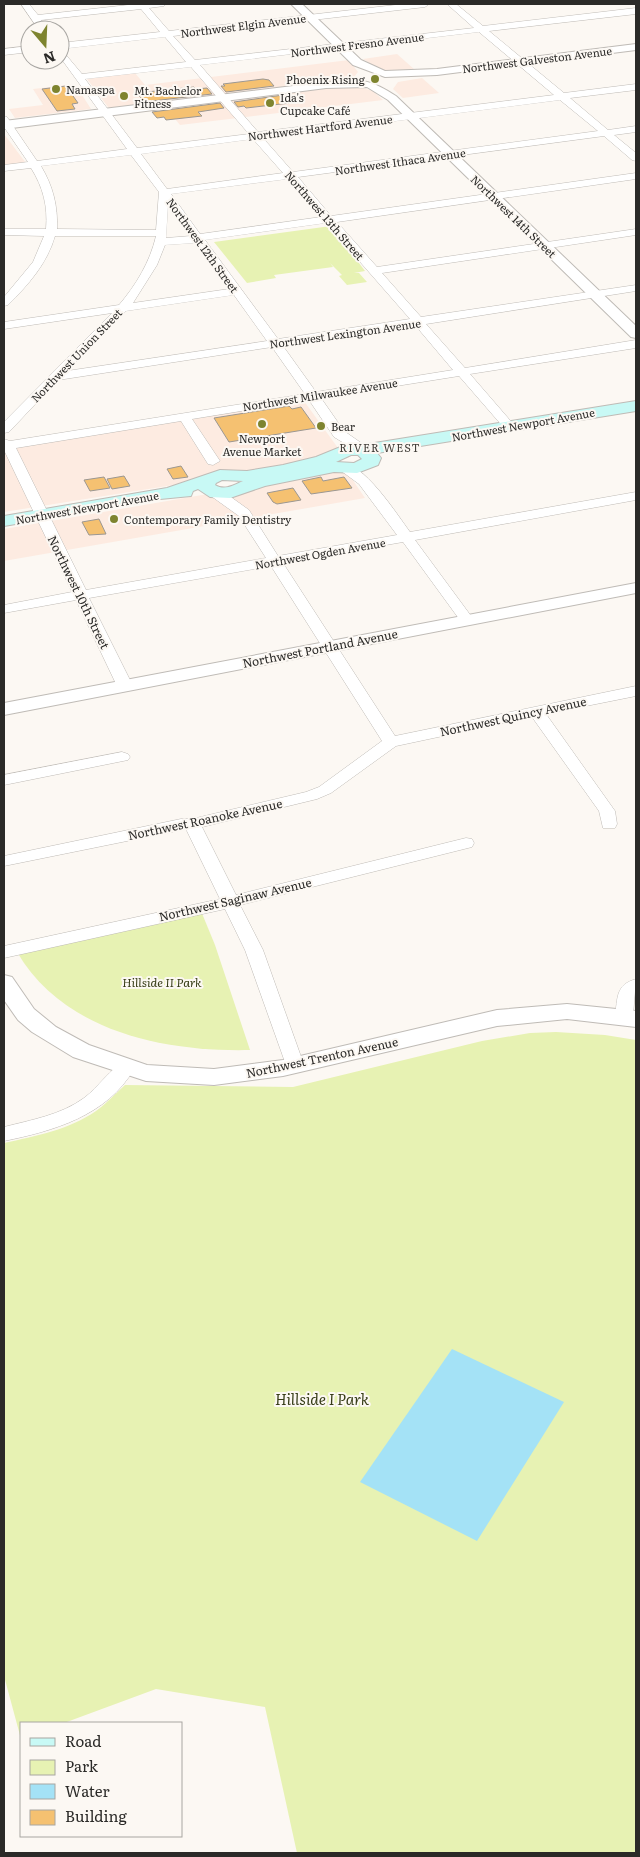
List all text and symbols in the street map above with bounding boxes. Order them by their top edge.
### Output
street label: Northwest Elgin Avenue [179,9,307,41]
north arrow [20,20,70,70]
street label: Northwest Fresno Avenue [289,28,425,60]
street label: Northwest Galveston Avenue [461,42,613,76]
text: N [41,47,58,70]
place label: Phoenix Rising [286,71,366,87]
marker: Phoenix Rising [369,73,381,85]
place label: Namaspa [66,81,115,97]
place label: Mt. Bachelor Fitness [134,82,202,111]
marker: Namaspa [50,83,62,95]
place label: Ida's Cupcake Café [280,89,351,118]
marker: Mt. Bachelor Fitness [118,90,130,102]
marker: Ida's Cupcake Café [264,97,276,109]
street label: Northwest Hartford Avenue [247,110,394,144]
street label: Northwest Ithaca Avenue [334,144,467,178]
street label: Northwest 13th Street [282,167,369,264]
street label: Northwest 14th Street [468,171,561,262]
street label: Northwest 12th Street [163,194,243,296]
street label: Northwest Union Street [27,304,125,405]
street label: Northwest Lexington Avenue [268,314,422,352]
street label: Northwest Milwaukee Avenue [241,374,399,414]
street label: Northwest Newport Avenue [450,403,596,444]
marker: Newport Avenue Market [256,418,268,430]
place label: Bear [331,418,356,434]
marker: Bear [315,420,327,432]
place label: Newport Avenue Market [222,430,302,459]
district label: RIVER WEST [339,439,421,455]
street label: Northwest Newport Avenue [14,486,160,527]
place label: Contemporary Family Dentistry [124,511,292,527]
marker: Contemporary Family Dentistry [108,513,120,525]
street label: Northwest 10th Street [44,532,114,652]
street label: Northwest Ogden Avenue [253,534,387,572]
street label: Northwest Portland Avenue [241,624,399,672]
street label: Northwest Quincy Avenue [438,692,588,740]
street label: Northwest Roanoke Avenue [126,794,284,844]
street label: Northwest Saginaw Avenue [157,873,313,925]
park label: Hillside II Park [122,973,202,991]
street label: Northwest Trenton Avenue [244,1032,400,1082]
park label: Hillside I Park [275,1387,370,1410]
legend [20,1722,182,1837]
text: Road [65,1729,101,1752]
text: Park [65,1754,99,1777]
text: Water [65,1779,110,1802]
text: Building [65,1804,127,1827]

